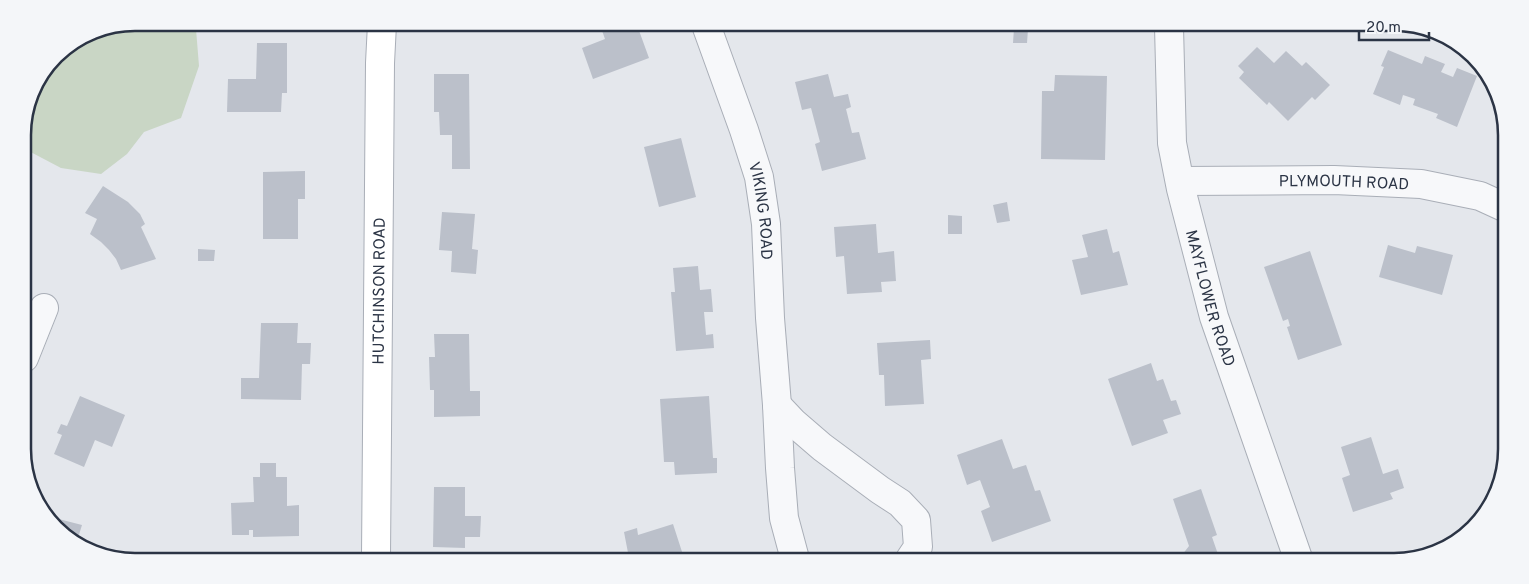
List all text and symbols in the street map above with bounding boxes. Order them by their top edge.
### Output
scale bar [1359,10,1429,42]
text: 20 m [1366,19,1401,38]
street label: VIKING ROAD [743,160,776,261]
street label: PLYMOUTH ROAD [1279,172,1409,195]
street label: HUTCHINSON ROAD [370,217,391,365]
street label: MAYFLOWER ROAD [1180,228,1239,370]

